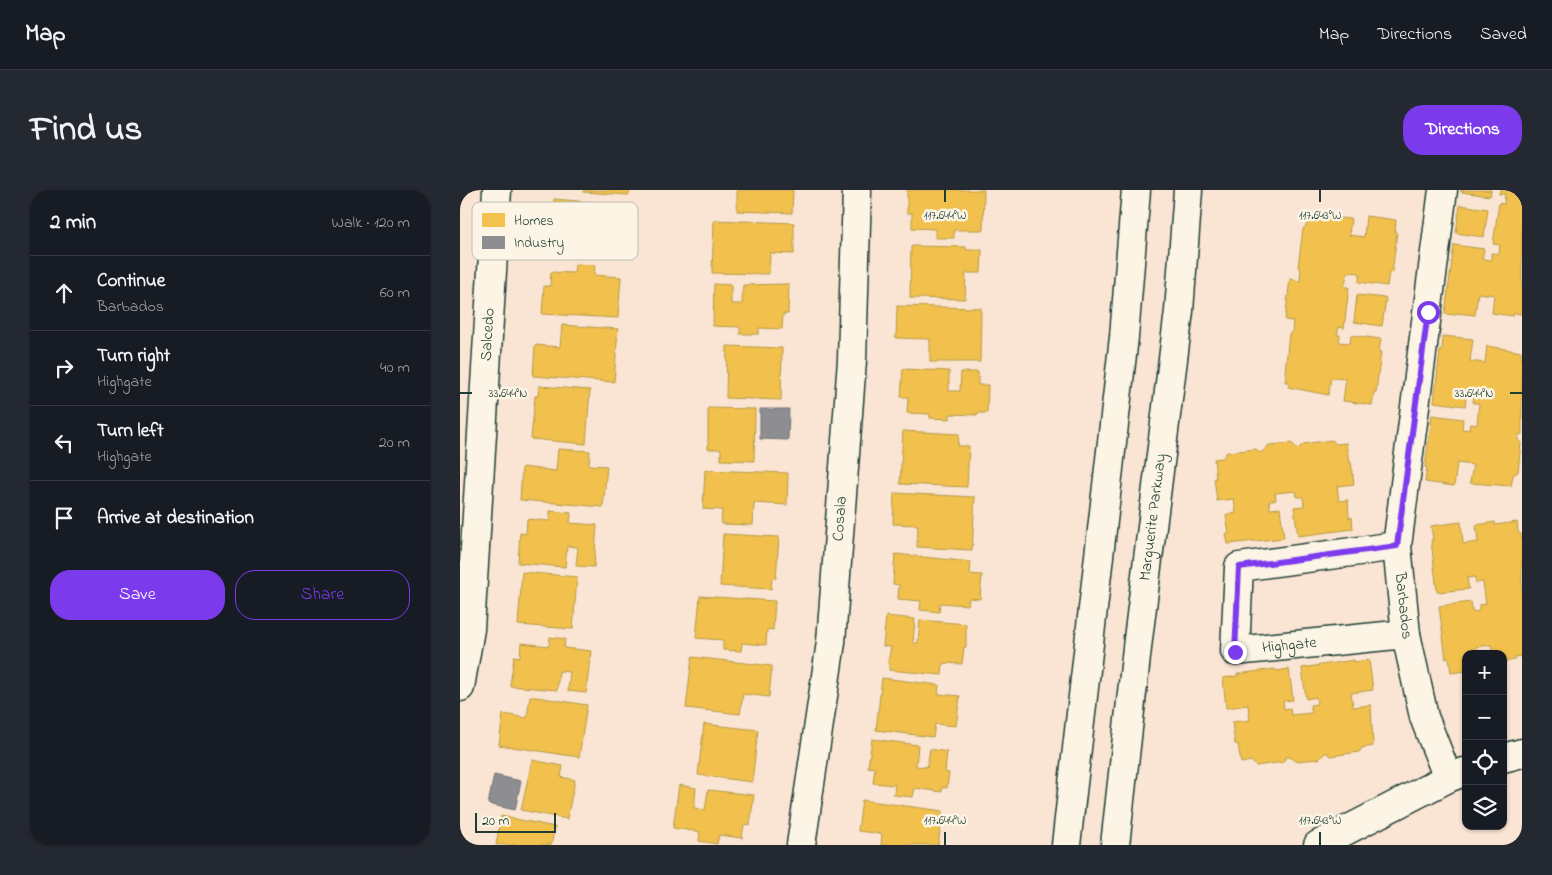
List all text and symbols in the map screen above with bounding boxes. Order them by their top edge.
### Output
text: Map [25,17,66,52]
text: Map [1319,22,1349,48]
text: Directions [1377,22,1452,48]
text: Saved [1480,22,1527,48]
text: Find us [30,105,142,156]
button: Directions [1403,105,1522,155]
legend [472,202,638,260]
text: 117.644°W [924,207,966,225]
text: 117.643°W [1299,207,1341,225]
text: 2 min [50,208,96,238]
text: Walk · 120 m [331,211,410,235]
text: Homes [514,211,554,232]
text: Industry [514,233,564,255]
text: Continue [97,268,165,295]
icon: ahead [50,279,78,307]
text: 60 m [380,281,410,305]
text: Barbados [97,295,164,319]
route start [1417,301,1440,324]
street label: Salcedo [475,307,502,362]
text: Turn right [97,343,170,370]
icon: right [50,354,78,382]
text: 40 m [380,356,410,380]
text: Highgate [97,370,152,394]
text: 33.644°N [489,385,527,403]
text: 33.644°N [1455,385,1493,403]
text: Turn left [97,418,164,445]
icon: left [50,429,78,457]
text: 20 m [379,431,410,455]
text: Highgate [97,445,152,469]
street label: Marguerite Parkway [1133,452,1173,582]
street label: Cosala [827,495,854,542]
icon: arrive [50,504,78,532]
text: Arrive at destination [97,505,254,532]
button: Save [50,570,225,620]
button: Share [235,570,410,620]
street label: Barbados [1388,570,1419,641]
street label: Highgate [1261,631,1319,660]
route end [1224,641,1247,664]
map controls [1462,650,1507,830]
button: + [1462,650,1507,695]
button: − [1462,695,1507,740]
button: locate [1462,740,1507,785]
button: layers [1462,785,1507,830]
scale bar [475,810,556,833]
text: 20 m [482,811,509,832]
text: 117.644°W [924,812,966,830]
text: 117.643°W [1299,812,1341,830]

